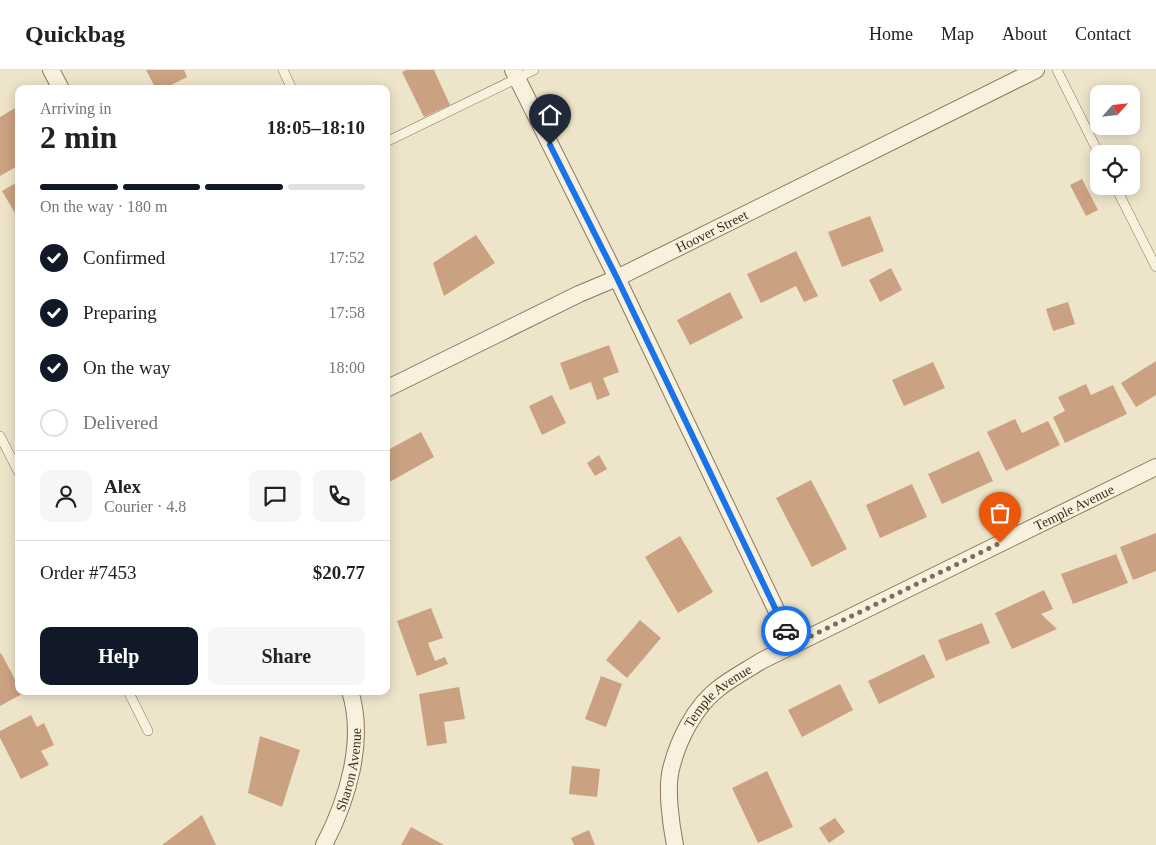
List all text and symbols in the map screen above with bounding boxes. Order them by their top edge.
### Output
text: Quickbag [25,21,125,47]
text: Home [869,24,913,44]
text: Map [941,24,974,44]
text: About [1002,24,1047,44]
text: Contact [1075,24,1131,44]
north arrow [1090,85,1140,135]
map controls [1090,85,1140,195]
pin [529,94,571,145]
text: Arriving in [40,100,112,117]
icon: home [536,101,564,129]
text: 18:05–18:10 [267,117,365,138]
text: 2 min [40,119,117,155]
button: locate [1090,145,1140,195]
text: On the way · 180 m [40,198,168,215]
street label: Hoover Street [673,207,750,256]
icon: check [40,244,68,272]
text: Confirmed [83,247,165,268]
text: 17:52 [329,249,365,266]
icon: check [40,299,68,327]
text: Preparing [83,302,157,323]
text: 17:58 [329,304,365,321]
icon: check [40,354,68,382]
text: On the way [83,357,171,378]
text: 18:00 [329,359,365,376]
text: Delivered [83,412,158,433]
button: person [40,470,92,522]
button: chat [249,470,301,522]
button: phone [313,470,365,522]
text: Alex [104,476,141,497]
street label: Temple Avenue [1032,482,1117,534]
pin [979,492,1021,543]
text: Courier · 4.8 [104,498,186,515]
icon: bag [986,499,1014,527]
text: Order #7453 [40,562,137,583]
text: $20.77 [313,562,365,583]
courier [761,606,811,656]
icon: car [772,617,800,645]
button: Help [40,627,198,685]
button: Share [208,627,365,685]
street label: Temple Avenue [681,662,754,730]
street label: Sharon Avenue [333,728,364,814]

